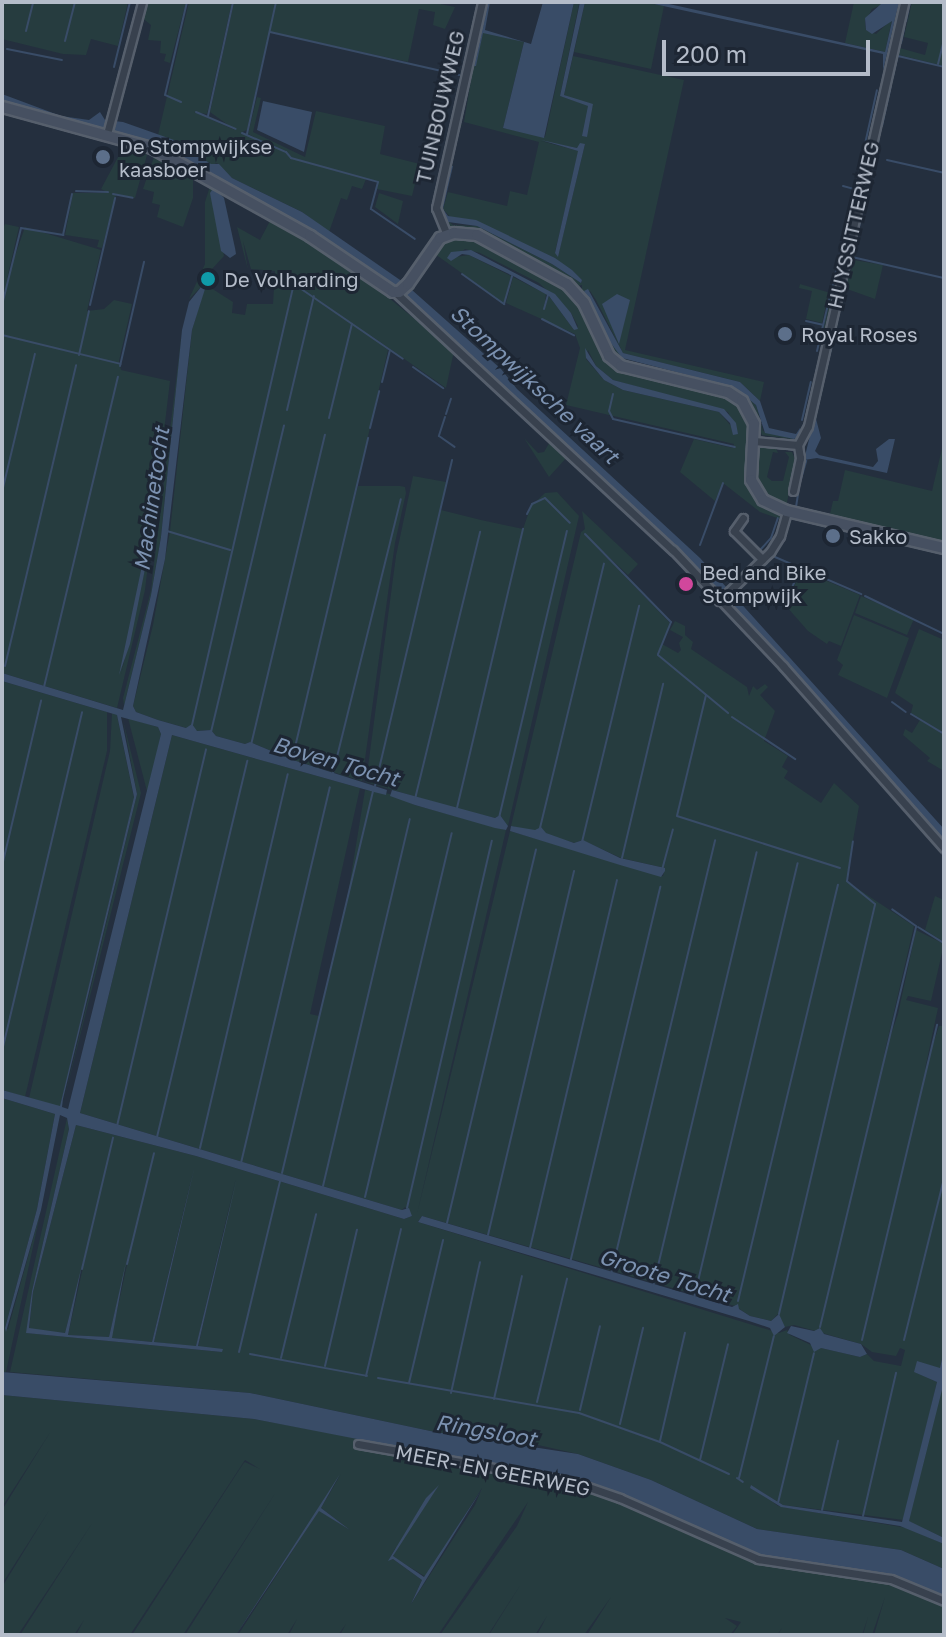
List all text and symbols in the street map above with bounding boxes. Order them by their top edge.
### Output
scale bar [666,24,874,74]
street label: TUINBOUWWEG [411,28,469,186]
text: 200 m [676,39,747,68]
place label: De Stompwijkse kaasboer [119,134,272,181]
street label: HUYSSITTERWEG [822,139,884,311]
marker: De Stompwijkse kaasboer [94,148,112,166]
place label: De Volharding [224,267,359,291]
marker: De Volharding [199,270,217,288]
water label: Stompwijksche vaart [445,299,625,469]
place label: Royal Roses [801,322,917,346]
marker: Royal Roses [776,325,794,343]
water label: Machinetocht [128,425,174,573]
place label: Sakko [849,524,907,548]
marker: Sakko [824,527,842,545]
place label: Bed and Bike Stompwijk [702,560,826,607]
marker: Bed and Bike Stompwijk [677,575,695,593]
water label: Boven Tocht [270,730,402,792]
water label: Groote Tocht [596,1242,734,1308]
water label: Ringsloot [434,1408,538,1452]
street label: MEER- EN GEERWEG [394,1439,592,1501]

